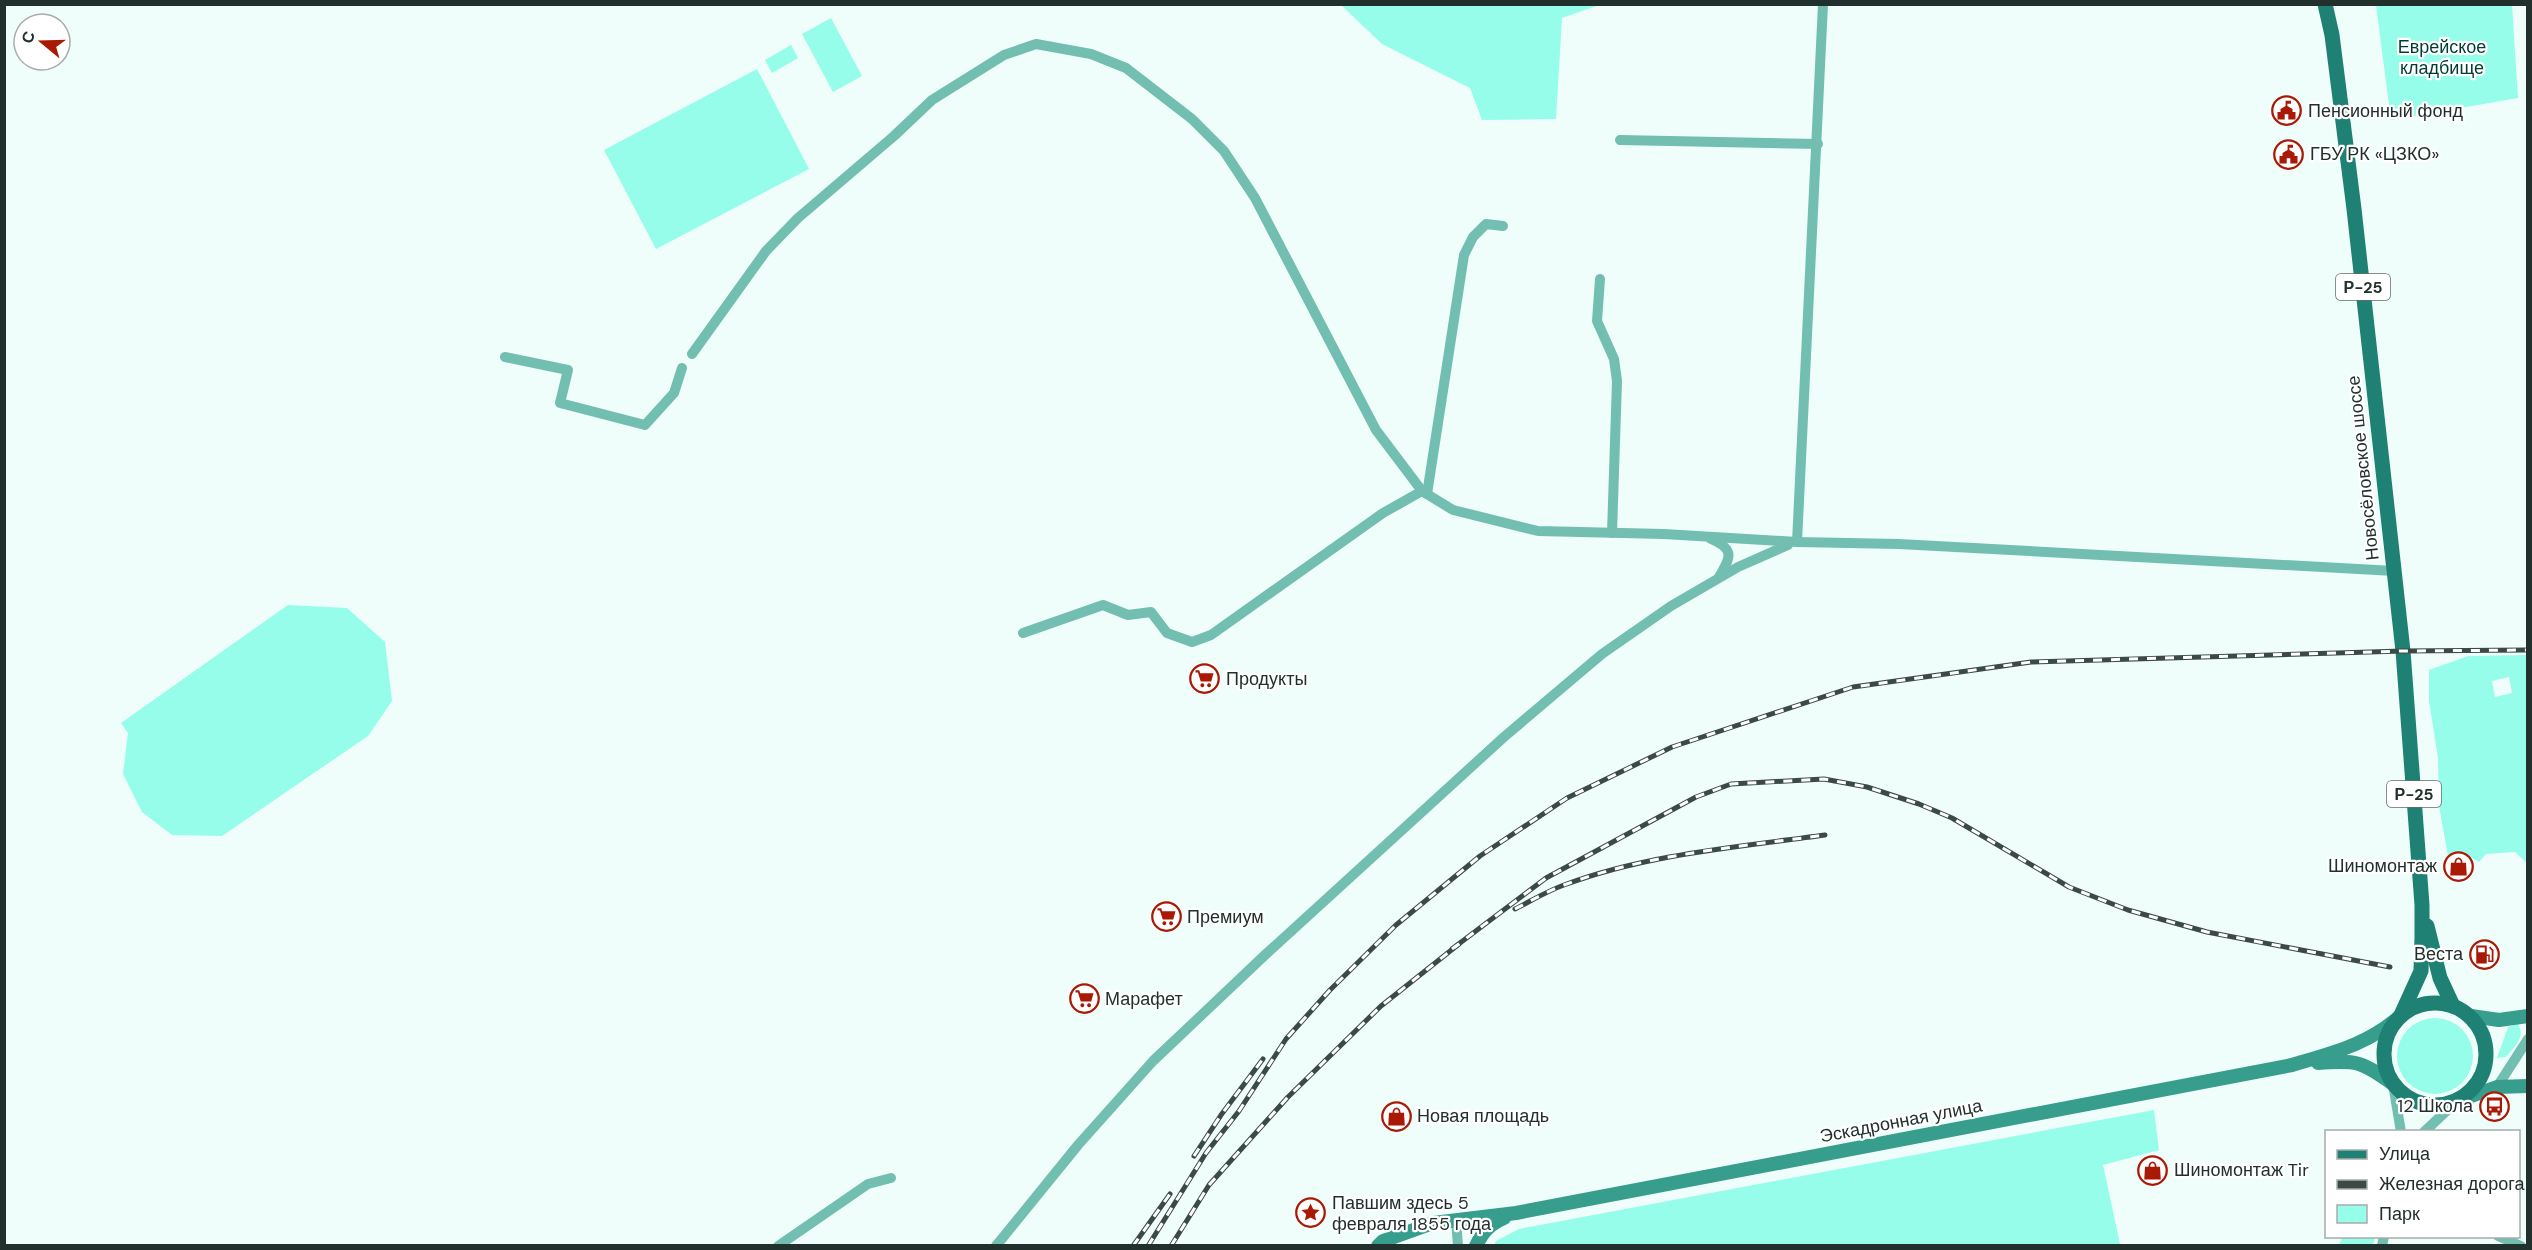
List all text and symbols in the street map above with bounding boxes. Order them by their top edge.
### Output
north arrow [12,12,72,72]
text: С [16,28,40,46]
park label: Еврейское кладбище [2398,35,2486,80]
public building icon: Пенсионный фонд [2271,95,2303,127]
place label: Пенсионный фонд [2308,99,2463,123]
public building icon: ГБУ РК «ЦЗКО» [2273,138,2305,170]
place label: ГБУ РК «ЦЗКО» [2310,142,2439,166]
road number: Р-25 [2336,274,2390,300]
street label: Новосёловское шоссе [2341,374,2385,562]
supermarket icon: Продукты [1189,663,1221,695]
place label: Продукты [1226,667,1307,691]
road number: Р-25 [2387,781,2441,807]
shop icon: Шиномонтаж [2442,850,2474,882]
place label: Шиномонтаж [2328,854,2437,878]
supermarket icon: Премиум [1150,901,1182,933]
place label: Премиум [1187,905,1264,929]
fuel station icon: Веста [2468,938,2500,970]
place label: Веста [2414,942,2464,966]
supermarket icon: Марафет [1068,983,1100,1015]
place label: Марафет [1105,987,1183,1011]
bus stop icon: 12 Школа [2478,1090,2510,1122]
street label: Эскадронная улица [1818,1093,1985,1148]
place label: 12 Школа [2398,1094,2474,1118]
shop icon: Новая площадь [1380,1100,1412,1132]
place label: Новая площадь [1417,1104,1549,1128]
legend [2325,1130,2520,1238]
text: Улица [2379,1142,2431,1166]
shop icon: Шиномонтаж Tir [2137,1154,2169,1186]
place label: Шиномонтаж Tir [2174,1158,2309,1182]
text: Железная дорога [2379,1172,2525,1196]
place label: Павшим здесь 5 февраля 1855 года [1332,1191,1492,1236]
place icon: Павшим здесь 5 февраля 1855 года [1295,1197,1327,1229]
text: Парк [2379,1202,2420,1226]

